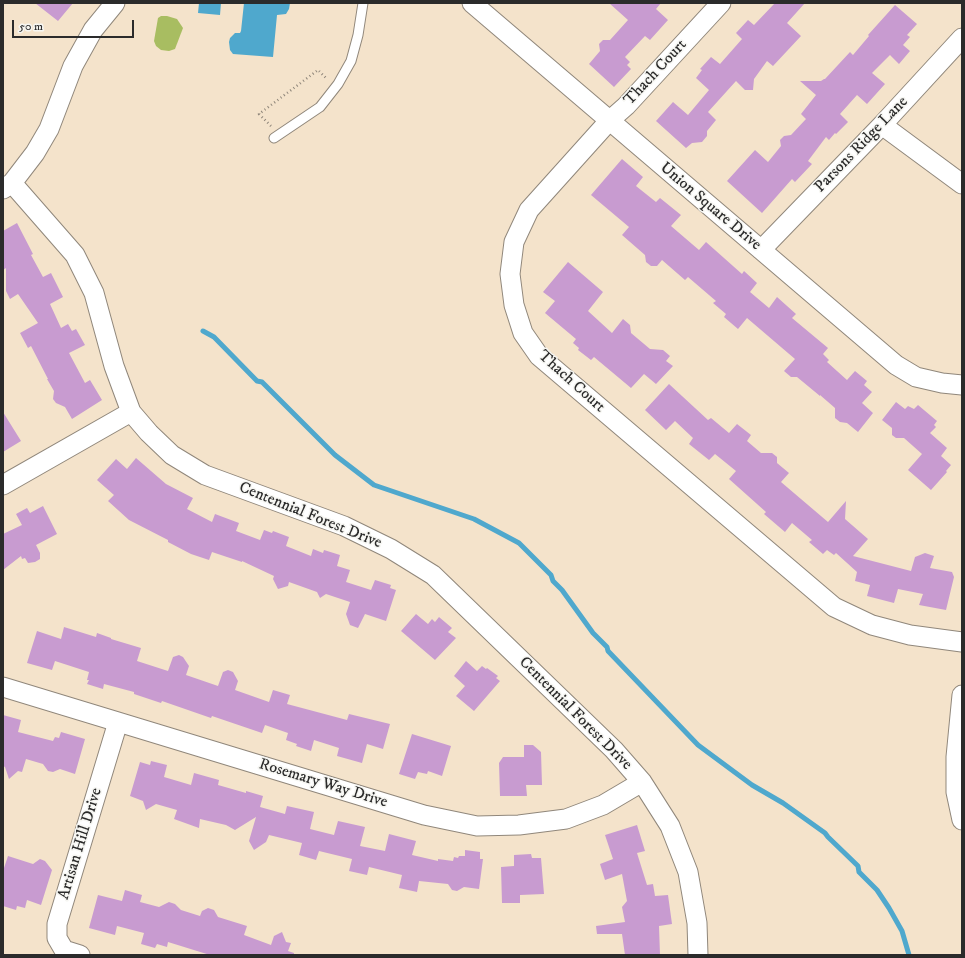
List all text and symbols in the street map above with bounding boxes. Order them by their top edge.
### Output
scale bar [14,12,136,38]
text: 50 m [19,19,43,34]
street label: Thach Court [621,36,691,110]
street label: Parsons Ridge Lane [811,93,913,197]
street label: Union Square Drive [655,159,765,255]
street label: Thach Court [534,347,608,417]
street label: Centennial Forest Drive [236,479,384,553]
street label: Centennial Forest Drive [514,653,636,775]
street label: Rosemary Way Drive [257,755,389,813]
street label: Artisan Hill Drive [55,786,107,902]

